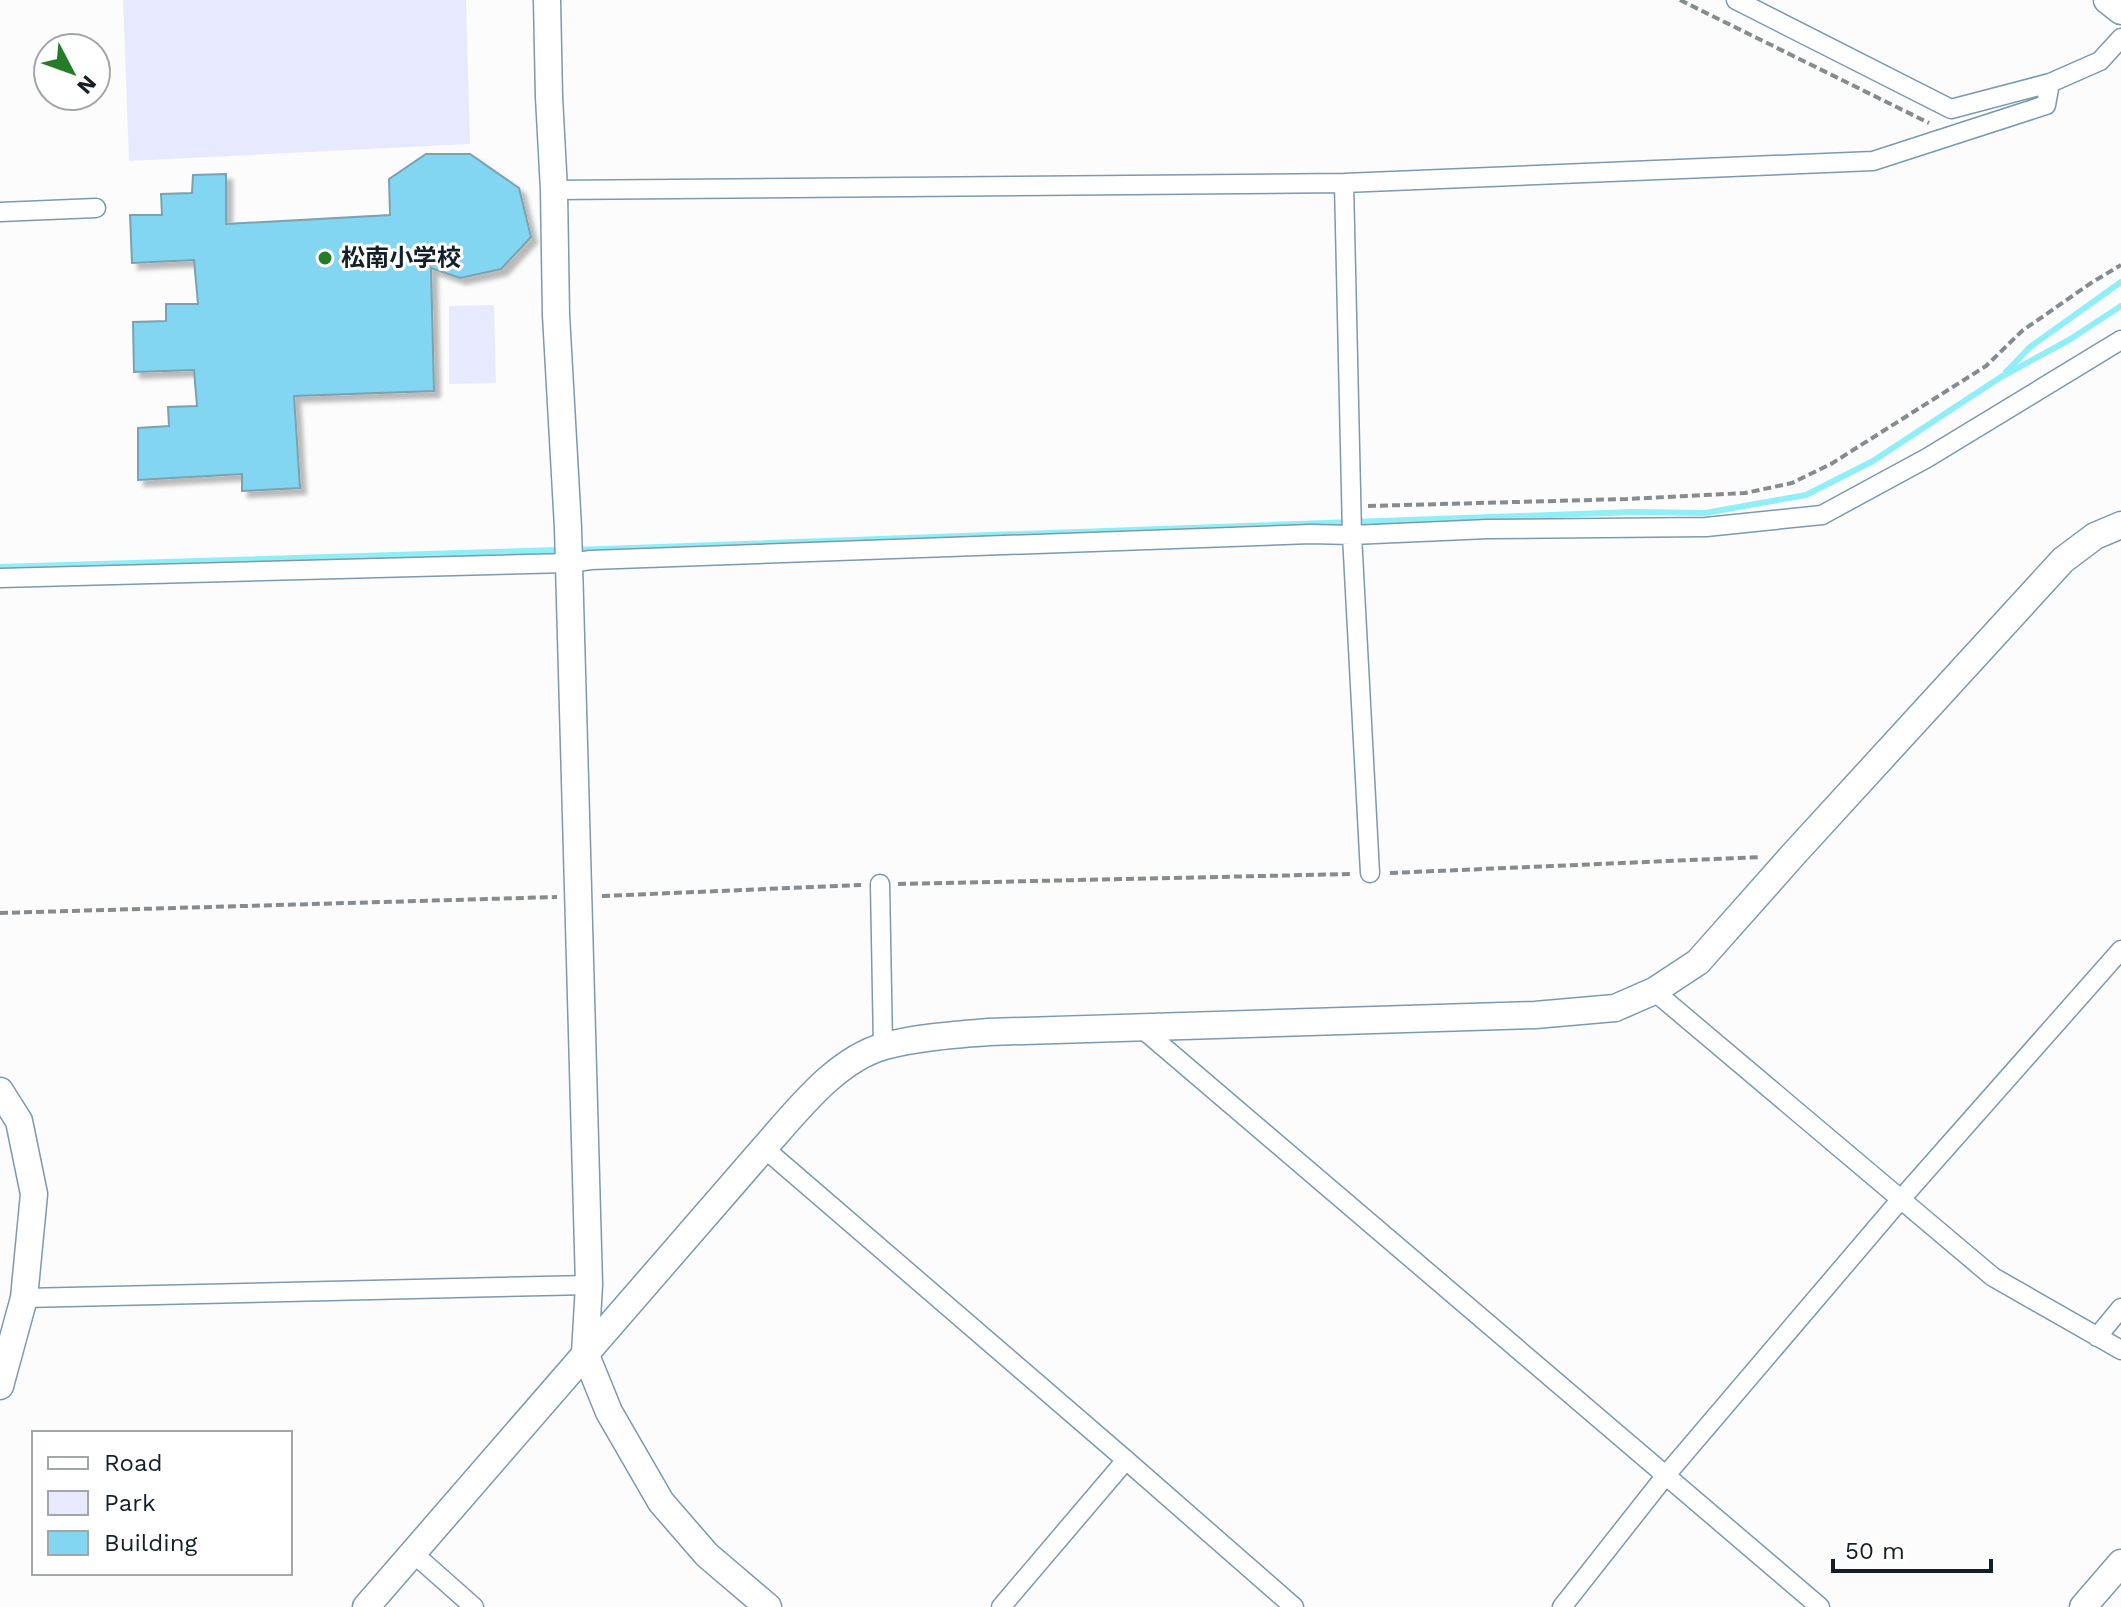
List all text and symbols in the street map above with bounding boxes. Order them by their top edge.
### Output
north arrow [32,32,112,112]
text: N [72,70,102,99]
place label: 松南小学校 [341,244,461,272]
marker: 松南小学校 [316,249,334,267]
legend [32,1431,292,1575]
text: Road [104,1449,163,1477]
text: Park [104,1489,156,1517]
scale bar [1833,1523,1991,1573]
text: Building [104,1529,197,1557]
text: 50 m [1845,1537,1905,1565]

